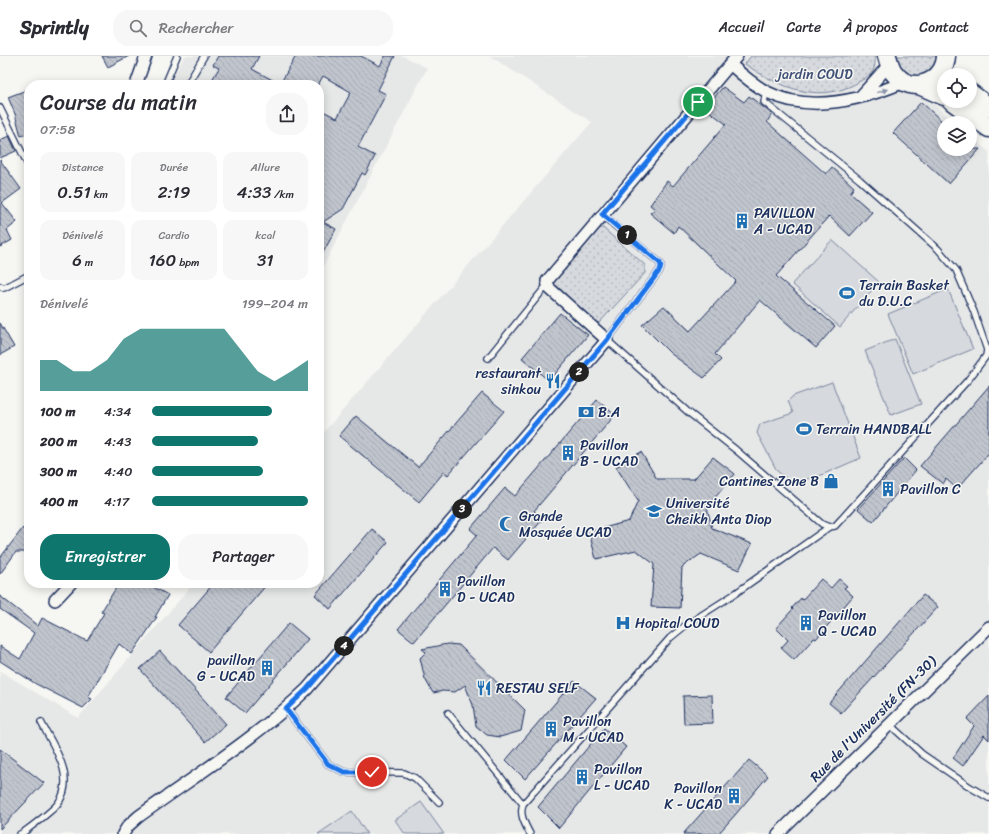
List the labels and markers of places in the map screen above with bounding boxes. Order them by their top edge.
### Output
pin [681,85,715,119]
place label: PAVILLON A - UCAD [753,201,815,242]
building icon: PAVILLON A - UCAD [733,212,751,230]
pin: 1 [617,225,637,245]
place label: Terrain Basket du D.U.C [859,273,950,314]
sports icon: Terrain Basket du D.U.C [838,284,856,302]
place label: restaurant sinkou [475,361,542,402]
pin: 2 [569,362,589,382]
restaurant icon: restaurant sinkou [544,372,562,390]
place label: B.A [598,400,620,425]
bank icon: B.A [577,403,595,421]
place label: Terrain HANDBALL [816,417,932,442]
sports icon: Terrain HANDBALL [795,420,813,438]
place label: Pavillon B - UCAD [580,433,639,474]
building icon: Pavillon B - UCAD [559,444,577,462]
place label: Cantines Zone B [719,469,819,494]
shop icon: Cantines Zone B [822,472,840,490]
place label: Pavillon C [900,477,961,502]
building icon: Pavillon C [879,480,897,498]
place label: Université Cheikh Anta Diop [666,491,772,532]
pin: 3 [452,499,472,519]
school or university icon: Université Cheikh Anta Diop [645,502,663,520]
place label: Grande Mosquée UCAD [519,504,612,545]
mosque icon: Grande Mosquée UCAD [498,515,516,533]
place label: Pavillon D - UCAD [457,569,515,610]
building icon: Pavillon D - UCAD [436,580,454,598]
place label: Pavillon Q - UCAD [818,603,877,644]
place label: Hopital COUD [635,611,720,636]
hospital icon: Hopital COUD [614,614,632,632]
building icon: Pavillon Q - UCAD [797,614,815,632]
pin: 4 [334,636,354,656]
place label: pavillon G - UCAD [197,648,256,689]
building icon: pavillon G - UCAD [258,659,276,677]
place label: RESTAU SELF [496,676,580,701]
restaurant icon: RESTAU SELF [475,679,493,697]
place label: Pavillon M - UCAD [563,709,624,750]
building icon: Pavillon M - UCAD [542,720,560,738]
pin [355,755,389,789]
place label: Pavillon L - UCAD [594,757,650,798]
building icon: Pavillon L - UCAD [573,768,591,786]
place label: Pavillon K - UCAD [664,776,723,817]
building icon: Pavillon K - UCAD [725,787,743,805]

